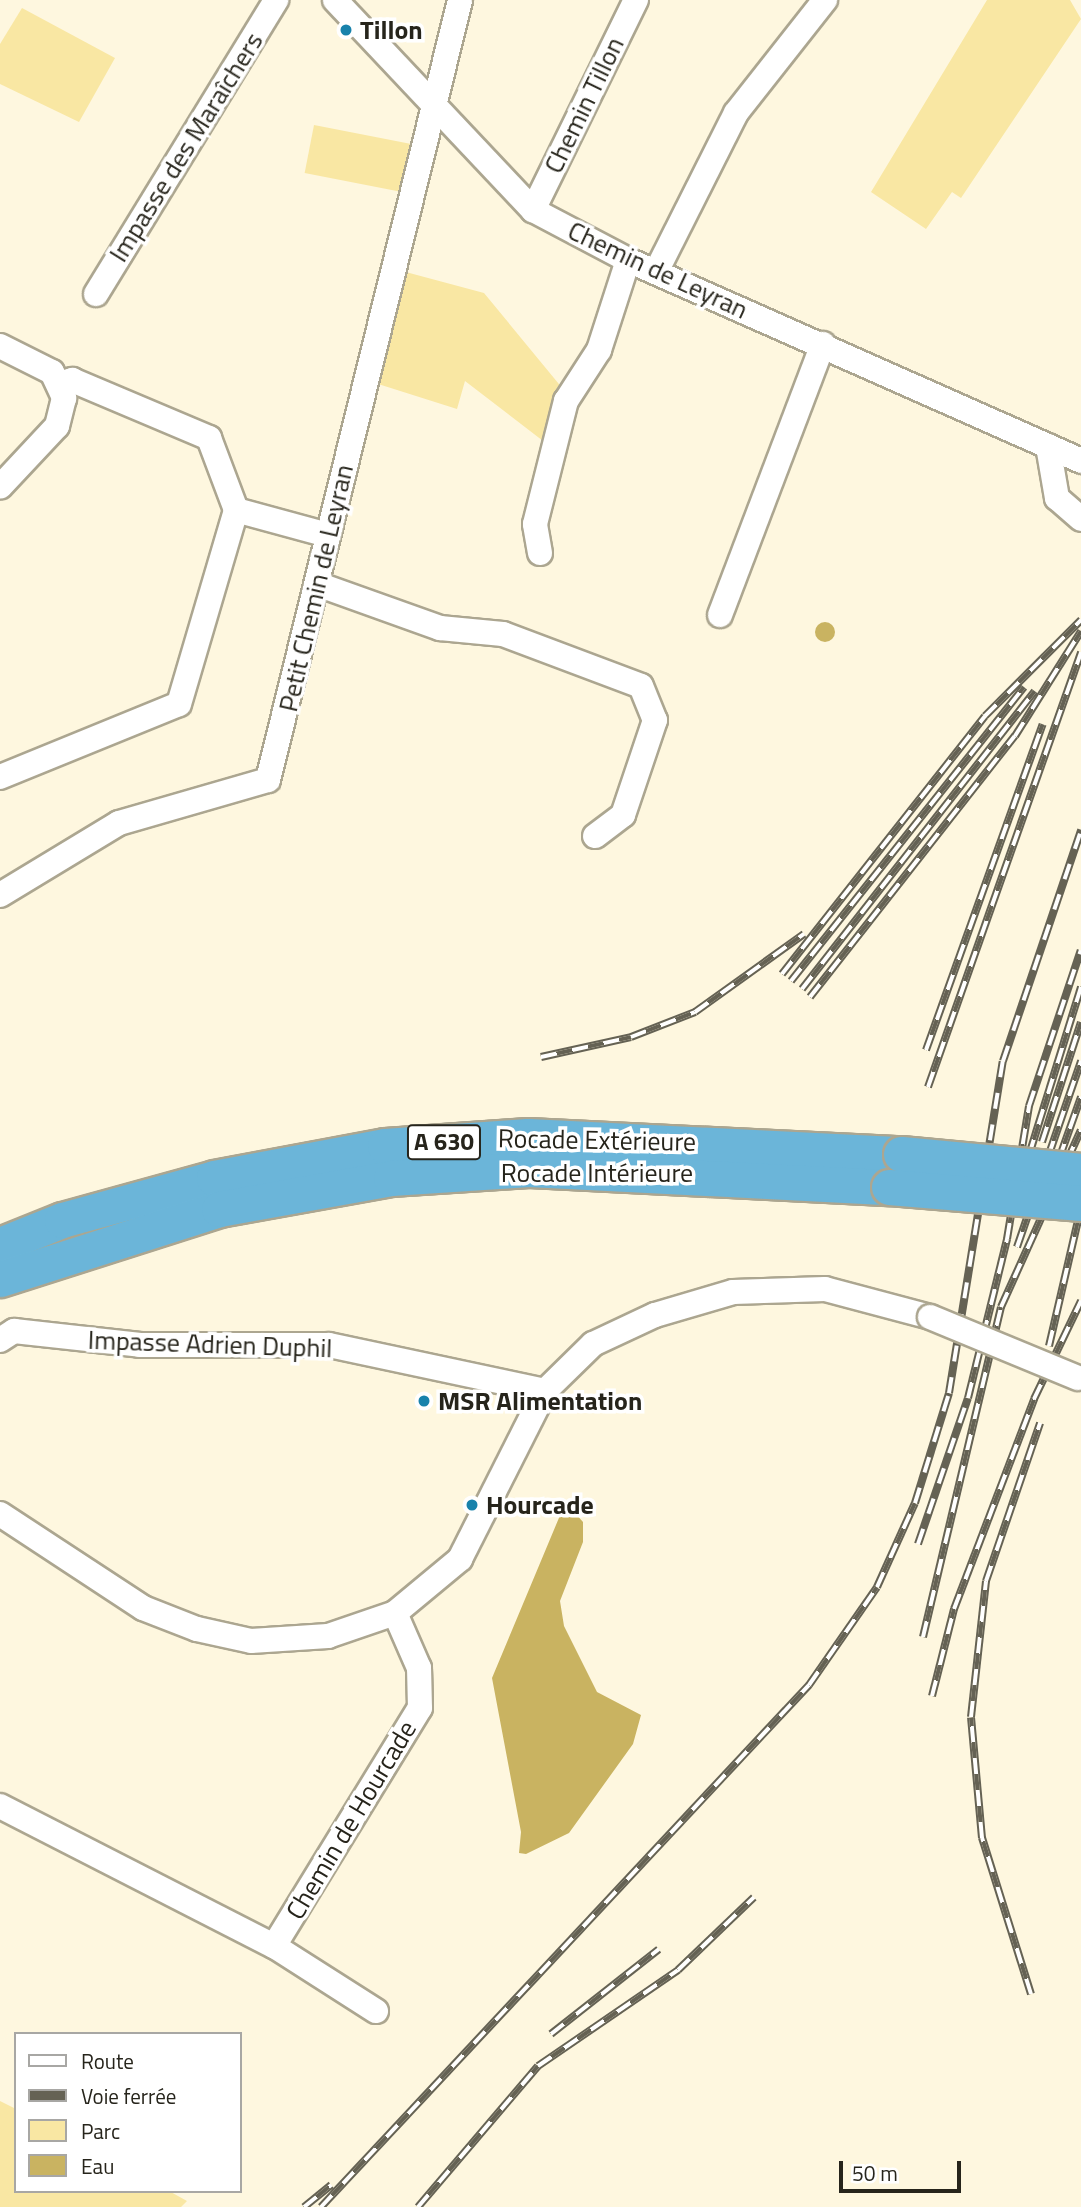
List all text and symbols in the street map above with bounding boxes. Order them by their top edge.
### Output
place label: Tillon [360,14,423,46]
marker: Tillon [338,22,354,38]
street label: Impasse des Maraîchers [103,27,269,267]
street label: Chemin Tillon [538,32,630,178]
street label: Chemin de Leyran [563,215,753,325]
street label: Petit Chemin de Leyran [272,461,360,715]
road number: A 630 [406,1122,482,1162]
street label: Rocade Extérieure [498,1123,696,1157]
street label: Rocade Intérieure [501,1157,693,1189]
street label: Impasse Adrien Duphil [87,1324,333,1364]
place label: MSR Alimentation [438,1385,642,1417]
marker: MSR Alimentation [416,1393,432,1409]
place label: Hourcade [486,1489,594,1521]
marker: Hourcade [464,1497,480,1513]
street label: Chemin de Hourcade [279,1715,423,1925]
legend [14,2032,242,2193]
text: Route [81,2045,134,2077]
text: Voie ferrée [81,2080,176,2112]
text: Parc [81,2115,120,2147]
scale bar [843,2148,965,2192]
text: Eau [81,2150,114,2182]
text: 50 m [852,2157,898,2189]

